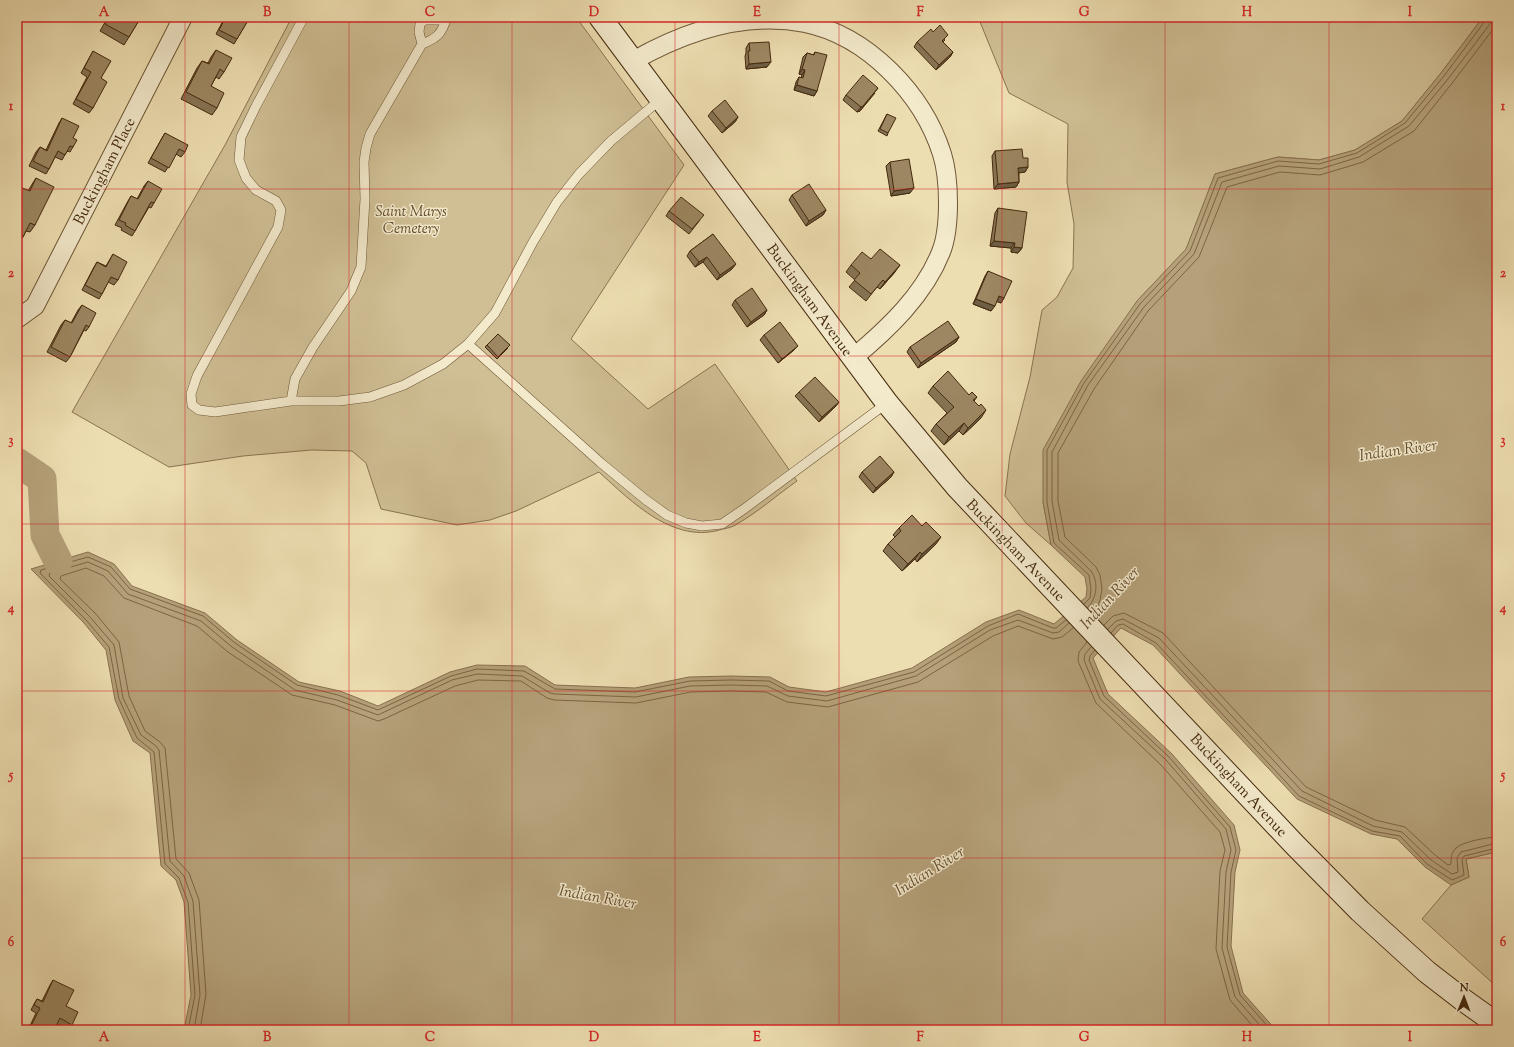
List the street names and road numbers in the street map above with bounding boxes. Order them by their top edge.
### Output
street label: Buckingham Place [69,114,141,229]
street label: Buckingham Avenue [761,240,857,362]
street label: Buckingham Avenue [961,495,1069,607]
street label: Buckingham Avenue [1184,730,1292,842]

